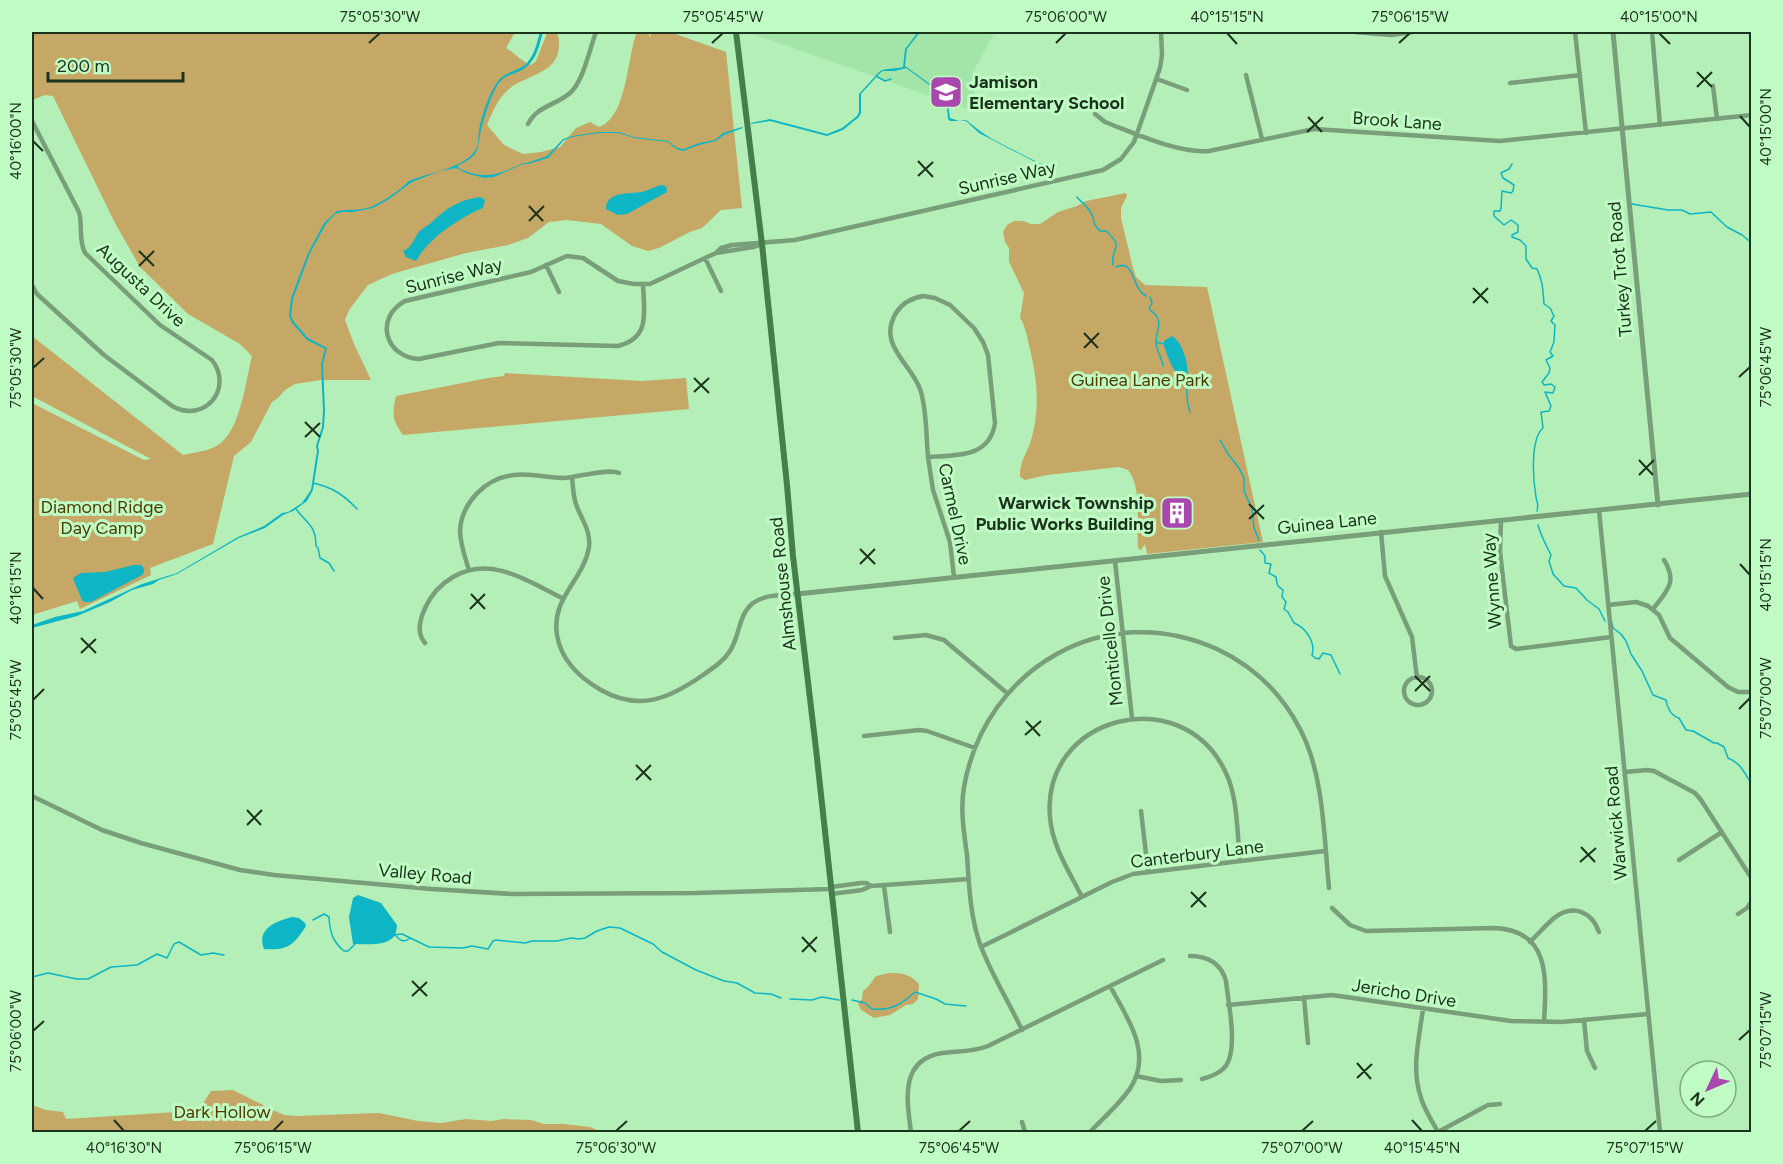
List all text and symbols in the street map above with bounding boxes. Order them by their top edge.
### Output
text: 75°05'30"W [340,8,421,26]
text: 75°05'45"W [683,8,764,26]
text: 75°06'00"W [1025,8,1107,26]
text: 40°15'15"N [1190,8,1264,26]
text: 75°06'15"W [1371,8,1449,26]
text: 40°15'00"N [1620,8,1698,26]
scale bar [48,45,183,83]
text: 200 m [57,55,110,77]
place label: Jamison Elementary School [969,71,1124,114]
school or university icon: Jamison Elementary School [928,74,964,110]
text: 40°15'00"N [1757,88,1775,166]
text: 40°16'00"N [7,102,25,180]
street label: Brook Lane [1352,107,1443,135]
street label: Sunrise Way [956,156,1058,200]
street label: Turkey Trot Road [1603,201,1637,337]
street label: Augusta Drive [92,238,190,332]
street label: Sunrise Way [403,253,505,299]
text: 75°06'45"W [1757,326,1775,407]
text: 75°05'30"W [7,327,25,408]
park label: Guinea Lane Park [1071,369,1210,391]
street label: Carmel Drive [933,461,977,567]
place label: Warwick Township Public Works Building [976,492,1154,535]
building icon: Warwick Township Public Works Building [1159,495,1195,531]
park label: Diamond Ridge Day Camp [41,496,164,539]
street label: Guinea Lane [1276,507,1378,539]
street label: Almshouse Road [765,516,801,652]
street label: Wynne Way [1478,532,1506,630]
text: 40°15'15"N [1757,538,1775,612]
text: 40°16'15"N [7,551,25,625]
street label: Monticello Drive [1092,575,1128,707]
text: 75°07'00"W [1757,657,1775,739]
text: 75°05'45"W [7,659,25,740]
street label: Warwick Road [1600,765,1632,881]
street label: Canterbury Lane [1129,835,1265,873]
street label: Valley Road [377,859,473,889]
street label: Jericho Drive [1350,974,1458,1012]
text: 75°06'00"W [7,990,25,1072]
text: 75°07'15"W [1757,991,1775,1068]
north arrow [1678,1059,1738,1119]
text: N [1686,1088,1709,1110]
park label: Dark Hollow [173,1101,271,1123]
text: 40°16'30"N [86,1139,162,1157]
text: 75°06'15"W [234,1139,312,1157]
text: 75°06'30"W [576,1139,657,1157]
text: 75°06'45"W [919,1139,1000,1157]
text: 75°07'00"W [1261,1139,1343,1157]
text: 40°15'45"N [1384,1139,1460,1157]
text: 75°07'15"W [1607,1139,1684,1157]

